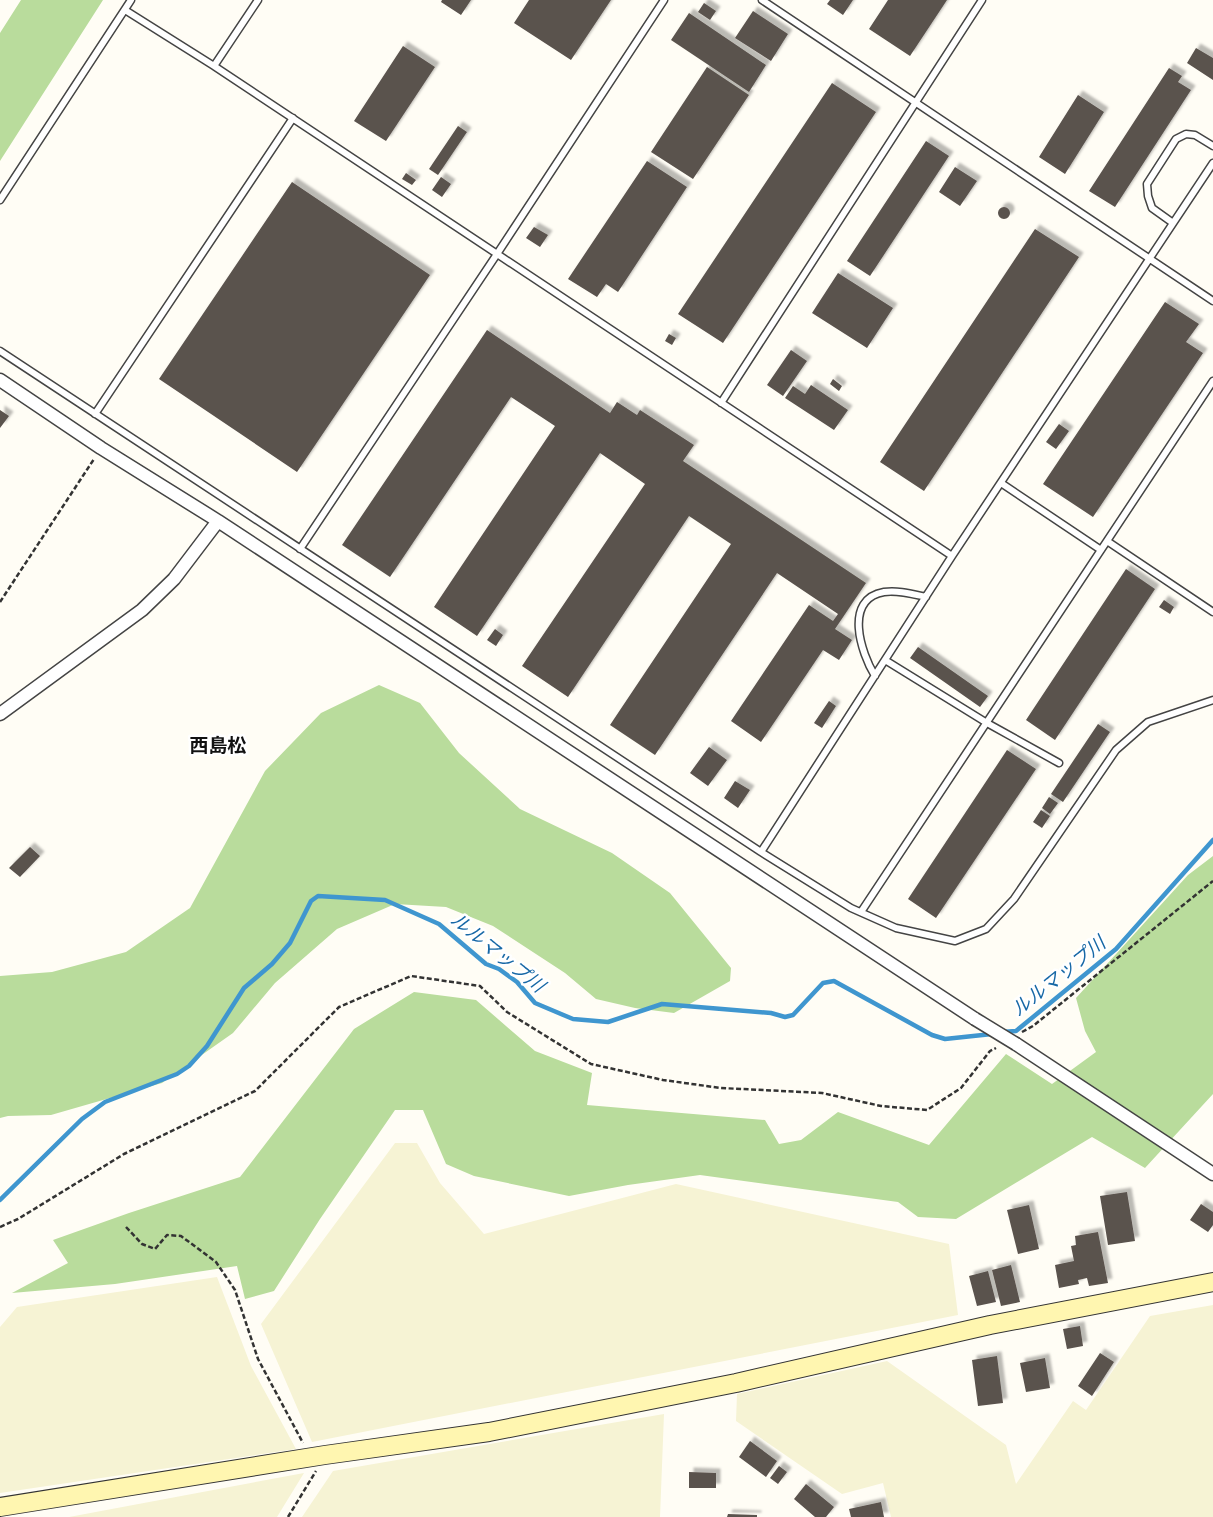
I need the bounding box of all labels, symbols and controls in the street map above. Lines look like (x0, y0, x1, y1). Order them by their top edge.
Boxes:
district label: 西島松 (189, 734, 247, 757)
water label: ルルマップ川 (446, 908, 551, 998)
water label: ルルマップ川 (1007, 930, 1111, 1021)

